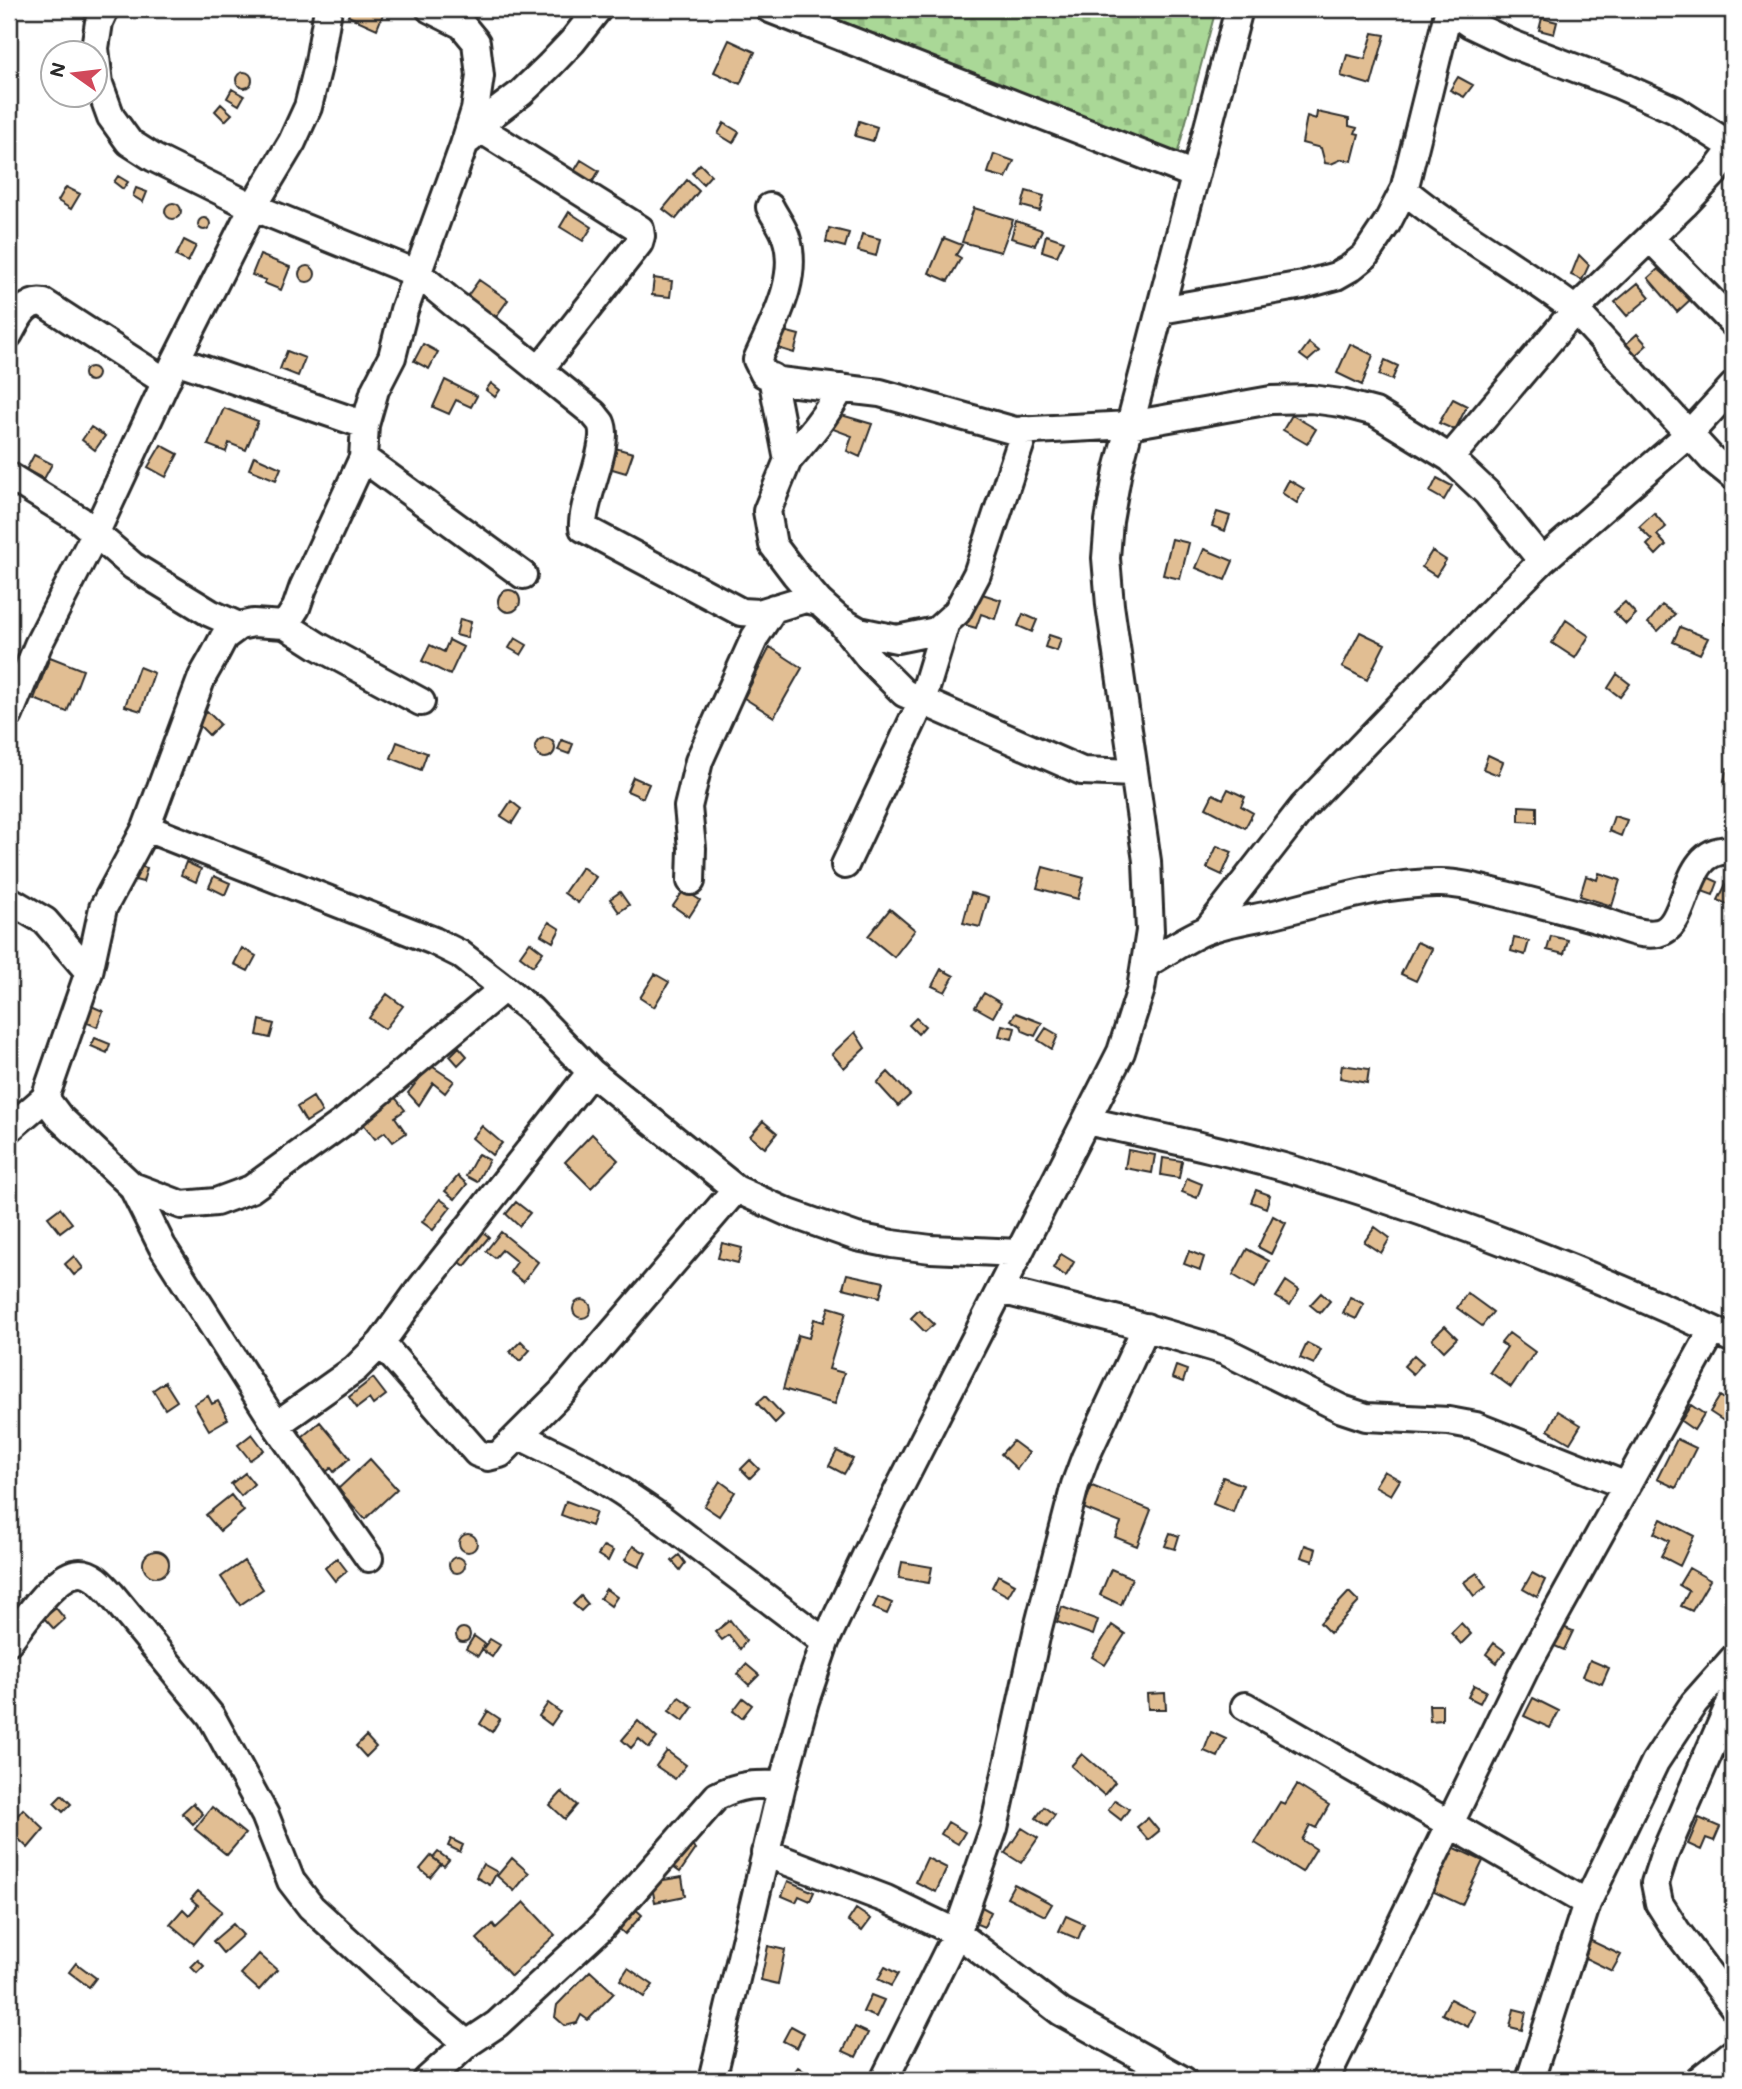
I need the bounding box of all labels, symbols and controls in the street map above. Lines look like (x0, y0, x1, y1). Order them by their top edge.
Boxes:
north arrow (38, 38, 108, 108)
text: N (43, 60, 71, 80)

